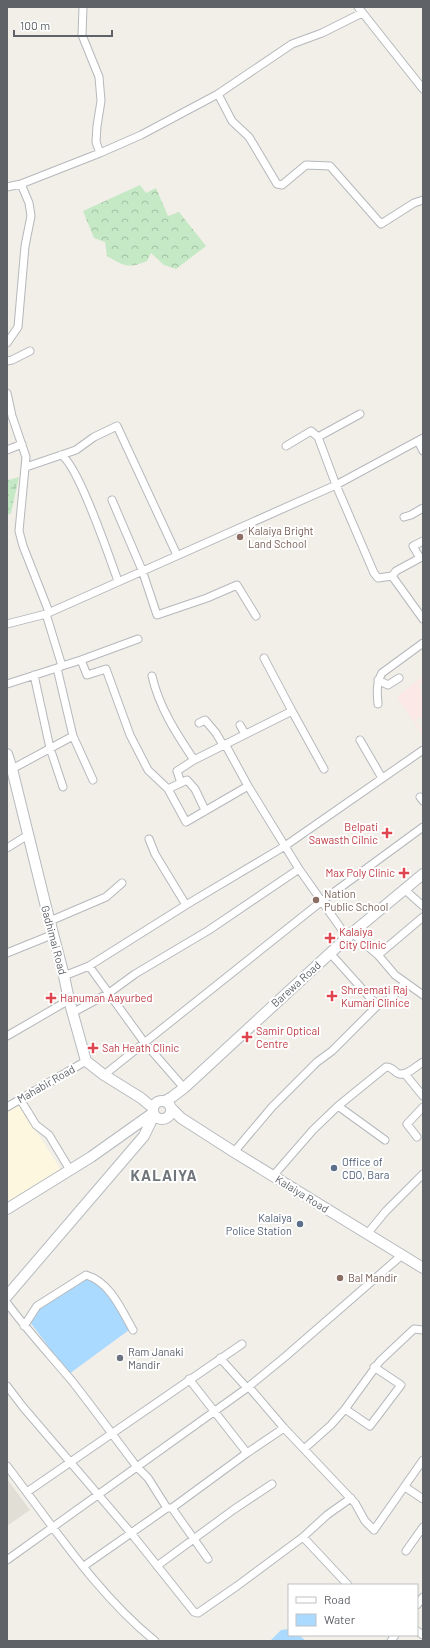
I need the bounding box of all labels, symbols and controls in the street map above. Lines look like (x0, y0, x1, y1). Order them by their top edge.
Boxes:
scale bar (14, 12, 112, 38)
text: 100 m (20, 18, 50, 32)
place label: Kalaiya Bright Land School (248, 524, 314, 550)
marker: Kalaiya Bright Land School (235, 532, 245, 542)
place label: Belpati Sawasth Cilnic (309, 820, 378, 846)
marker: Belpati Sawasth Cilnic (381, 827, 393, 839)
place label: Max Poly Clinic (325, 866, 395, 879)
marker: Max Poly Clinic (398, 867, 410, 879)
place label: Nation Public School (324, 887, 388, 913)
marker: Nation Public School (311, 895, 321, 905)
street label: Gadhimai Road (39, 904, 70, 976)
place label: Kalaiya City Clinic (339, 925, 387, 951)
marker: Kalaiya City Clinic (324, 932, 336, 944)
street label: Barewa Road (268, 958, 323, 1009)
place label: Shreemati Raj Kumari Clinice (341, 983, 410, 1009)
marker: Shreemati Raj Kumari Clinice (326, 990, 338, 1002)
place label: Hanuman Aayurbed (60, 991, 153, 1004)
marker: Hanuman Aayurbed (45, 992, 57, 1004)
place label: Samir Optical Centre (256, 1024, 320, 1050)
marker: Samir Optical Centre (241, 1031, 253, 1043)
place label: Sah Heath Clinic (102, 1041, 180, 1054)
marker: Sah Heath Clinic (87, 1042, 99, 1054)
street label: Mahabir Road (15, 1062, 77, 1105)
place label: Office of CDO, Bara (342, 1155, 389, 1181)
marker: Office of CDO, Bara (329, 1163, 339, 1173)
district label: KALAIYA (131, 1166, 197, 1184)
street label: Kalaiya Road (273, 1172, 331, 1215)
place label: Kalaiya Police Station (226, 1211, 292, 1237)
marker: Kalaiya Police Station (295, 1219, 305, 1229)
place label: Bal Mandir (348, 1271, 397, 1284)
marker: Bal Mandir (335, 1273, 345, 1283)
place label: Ram Janaki Mandir (128, 1345, 184, 1371)
marker: Ram Janaki Mandir (115, 1353, 125, 1363)
legend (288, 1584, 418, 1636)
text: Road (324, 1592, 351, 1606)
text: Water (324, 1612, 356, 1626)

